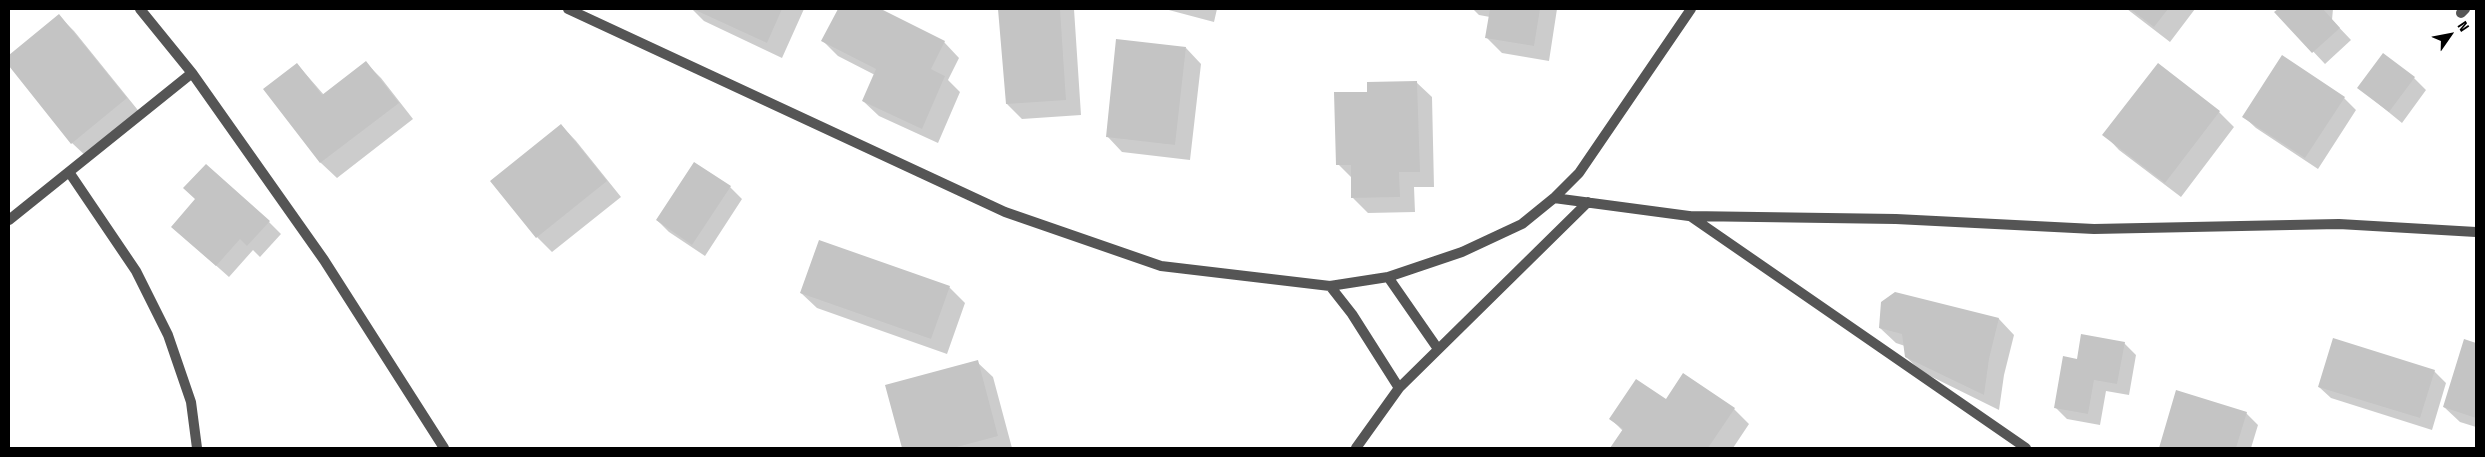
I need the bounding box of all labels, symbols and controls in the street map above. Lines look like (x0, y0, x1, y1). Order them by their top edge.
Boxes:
north arrow (2425, 10, 2475, 60)
text: N (2454, 18, 2472, 35)

